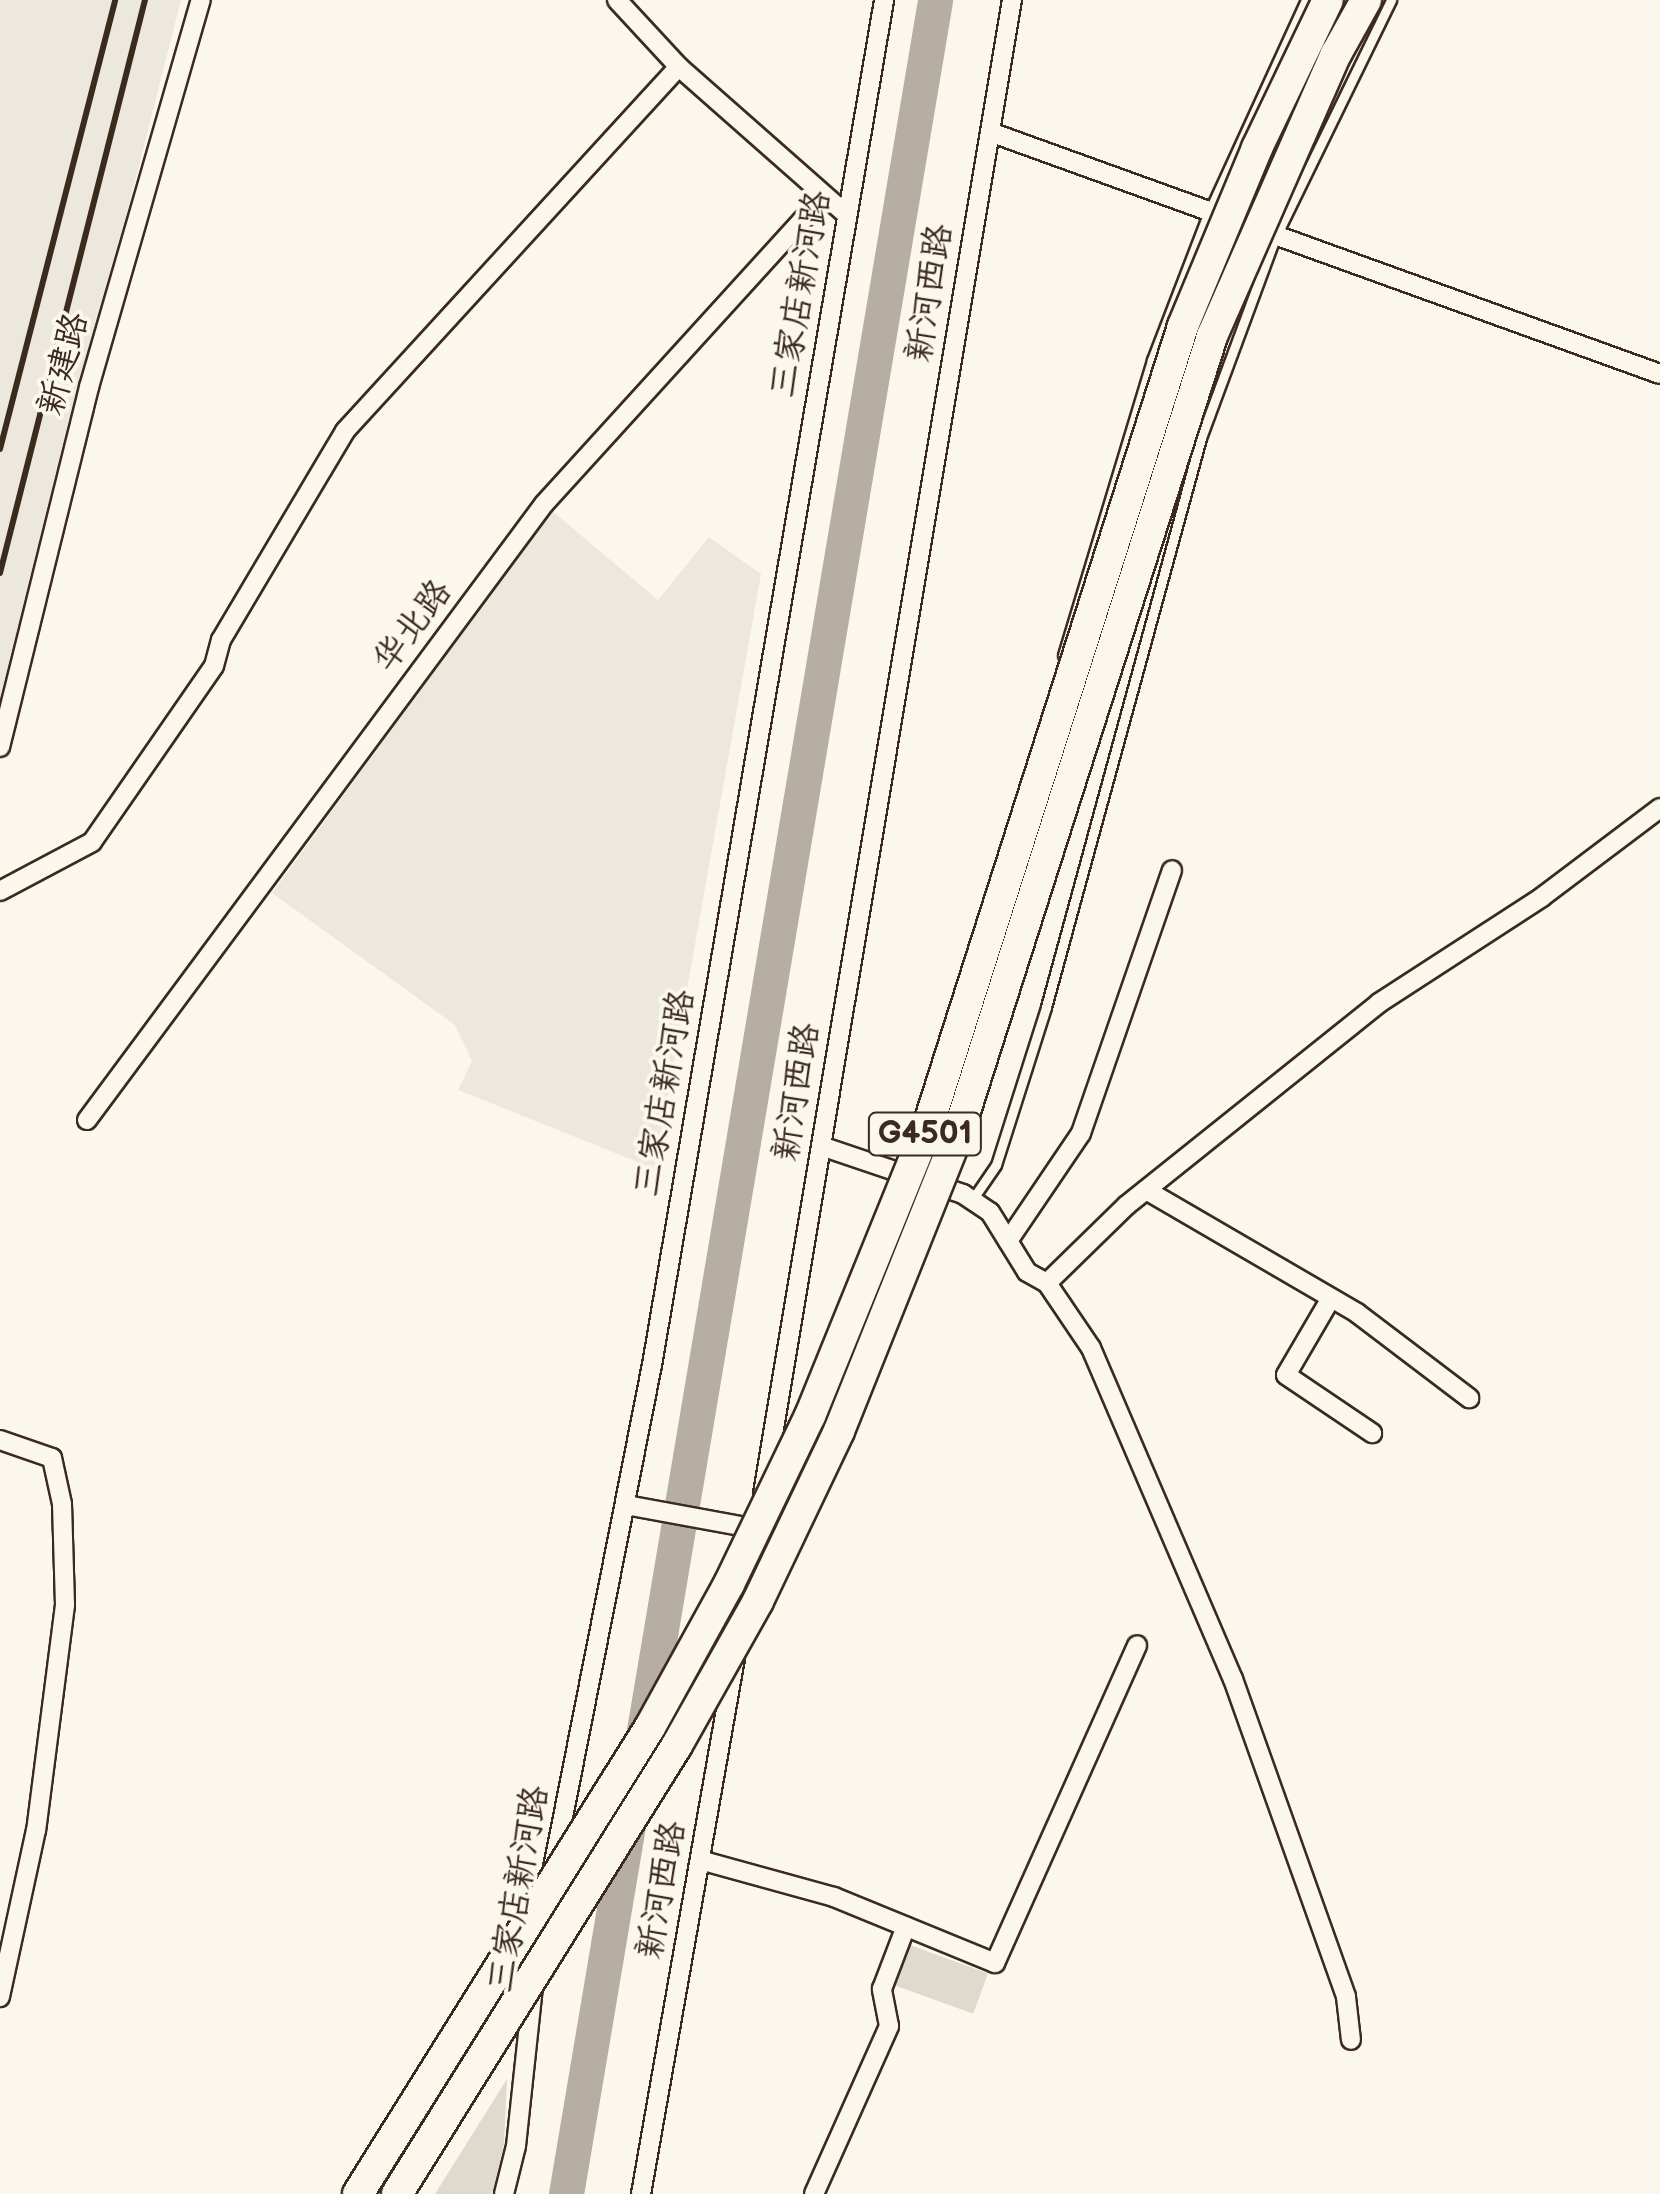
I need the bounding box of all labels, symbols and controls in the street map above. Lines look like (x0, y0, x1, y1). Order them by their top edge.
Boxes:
street label: 三家店新河路 (762, 187, 840, 401)
street label: 新河西路 (898, 221, 962, 365)
street label: 新建路 (30, 308, 98, 420)
street label: 华北路 (365, 571, 461, 681)
street label: 三家店新河路 (626, 986, 704, 1200)
street label: 新河西路 (765, 1020, 829, 1164)
road number: G4501 (868, 1107, 982, 1161)
street label: 三家店新河路 (480, 1782, 558, 1996)
street label: 新河西路 (629, 1817, 695, 1963)

